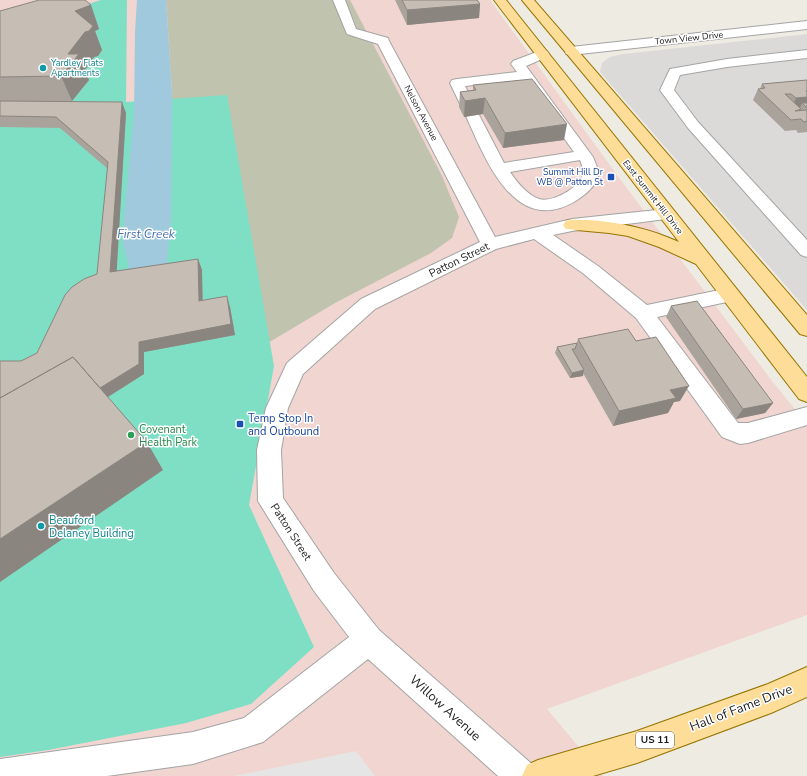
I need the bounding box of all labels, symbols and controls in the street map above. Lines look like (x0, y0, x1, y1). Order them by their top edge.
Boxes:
street label: Town View Drive (654, 28, 724, 48)
place label: Yardley Flats Apartments (50, 57, 103, 79)
marker: Yardley Flats Apartments (38, 63, 48, 73)
street label: Nelson Avenue (401, 83, 441, 143)
street label: East Summit Hill Drive (620, 157, 686, 237)
place label: Summit Hill Dr WB @ Patton St (536, 166, 604, 188)
marker: Summit Hill Dr WB @ Patton St (606, 172, 616, 182)
water label: First Creek (117, 226, 176, 242)
street label: Patton Street (426, 239, 492, 281)
place label: Temp Stop In and Outbound (248, 411, 319, 439)
marker: Temp Stop In and Outbound (235, 419, 245, 429)
place label: Covenant Health Park (139, 422, 198, 450)
marker: Covenant Health Park (126, 430, 136, 440)
street label: Patton Street (267, 501, 315, 564)
place label: Beauford Delaney Building (49, 513, 134, 541)
marker: Beauford Delaney Building (36, 521, 46, 531)
street label: Willow Avenue (405, 671, 485, 745)
street label: Hall of Fame Drive (687, 680, 795, 736)
road number: US 11 (636, 732, 674, 748)

